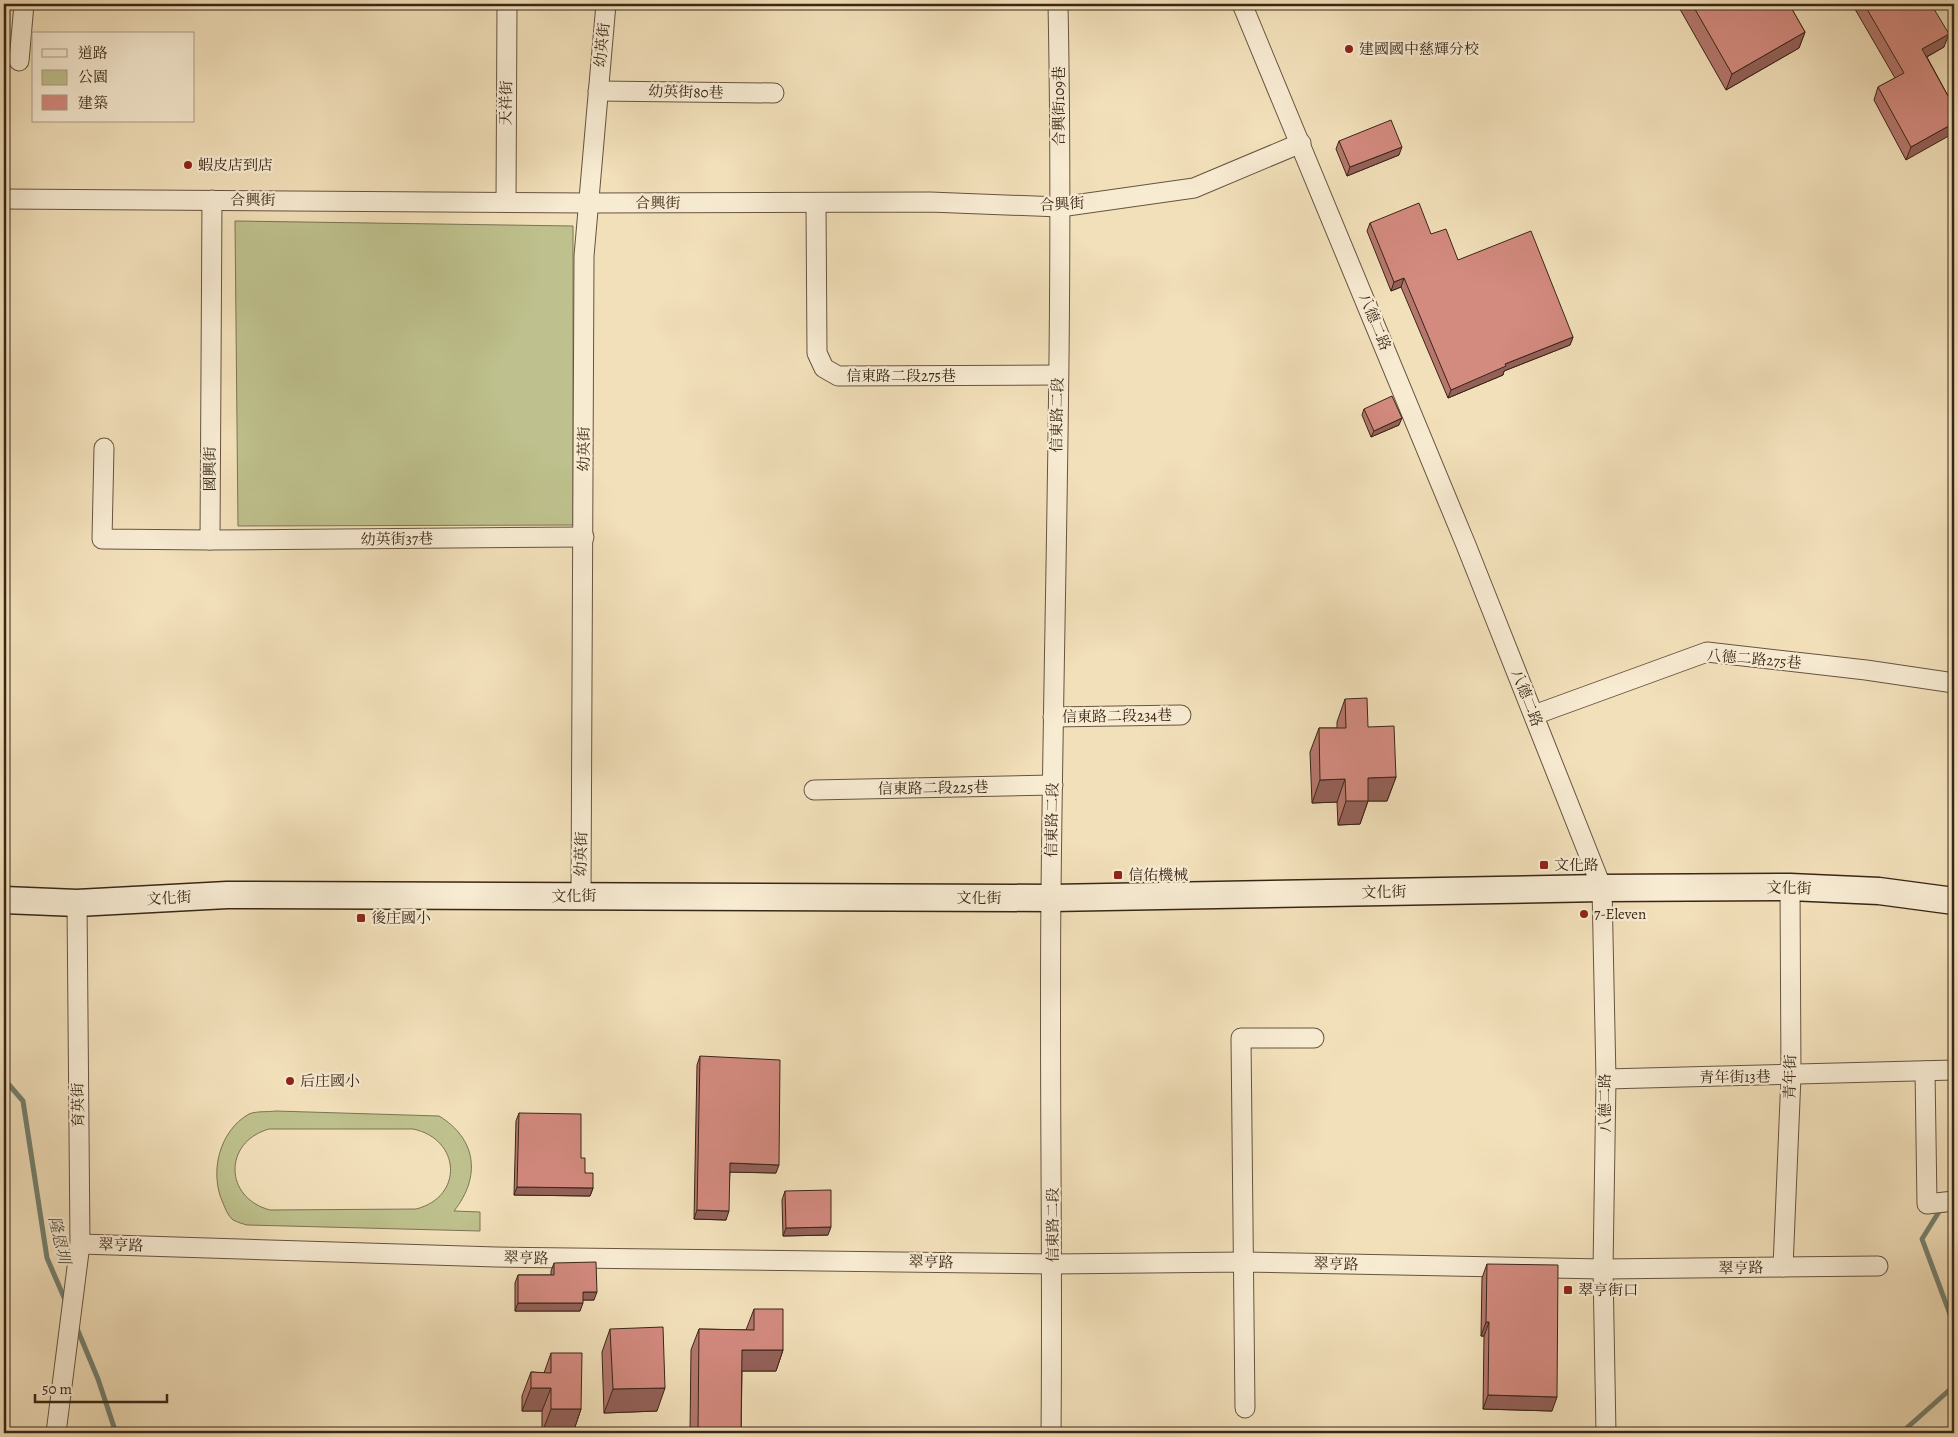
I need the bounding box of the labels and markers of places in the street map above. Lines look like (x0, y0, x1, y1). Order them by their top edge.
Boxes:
place label: 建國國中慈輝分校 (1359, 39, 1479, 59)
marker: 建國國中慈輝分校 (1343, 43, 1355, 55)
place label: 蝦皮店到店 (198, 155, 273, 175)
marker: 蝦皮店到店 (182, 159, 194, 171)
place label: 文化路 (1554, 855, 1599, 875)
marker: 文化路 (1538, 859, 1550, 871)
place label: 信佑機械 (1128, 865, 1188, 885)
marker: 信佑機械 (1112, 869, 1124, 881)
place label: 7-Eleven (1594, 904, 1646, 924)
place label: 後庄國小 (371, 908, 431, 928)
marker: 7-Eleven (1578, 908, 1590, 920)
marker: 後庄國小 (355, 912, 367, 924)
place label: 后庄國小 (300, 1071, 360, 1091)
marker: 后庄國小 (284, 1075, 296, 1087)
place label: 翠亨街口 (1578, 1280, 1638, 1300)
marker: 翠亨街口 (1562, 1284, 1574, 1296)

